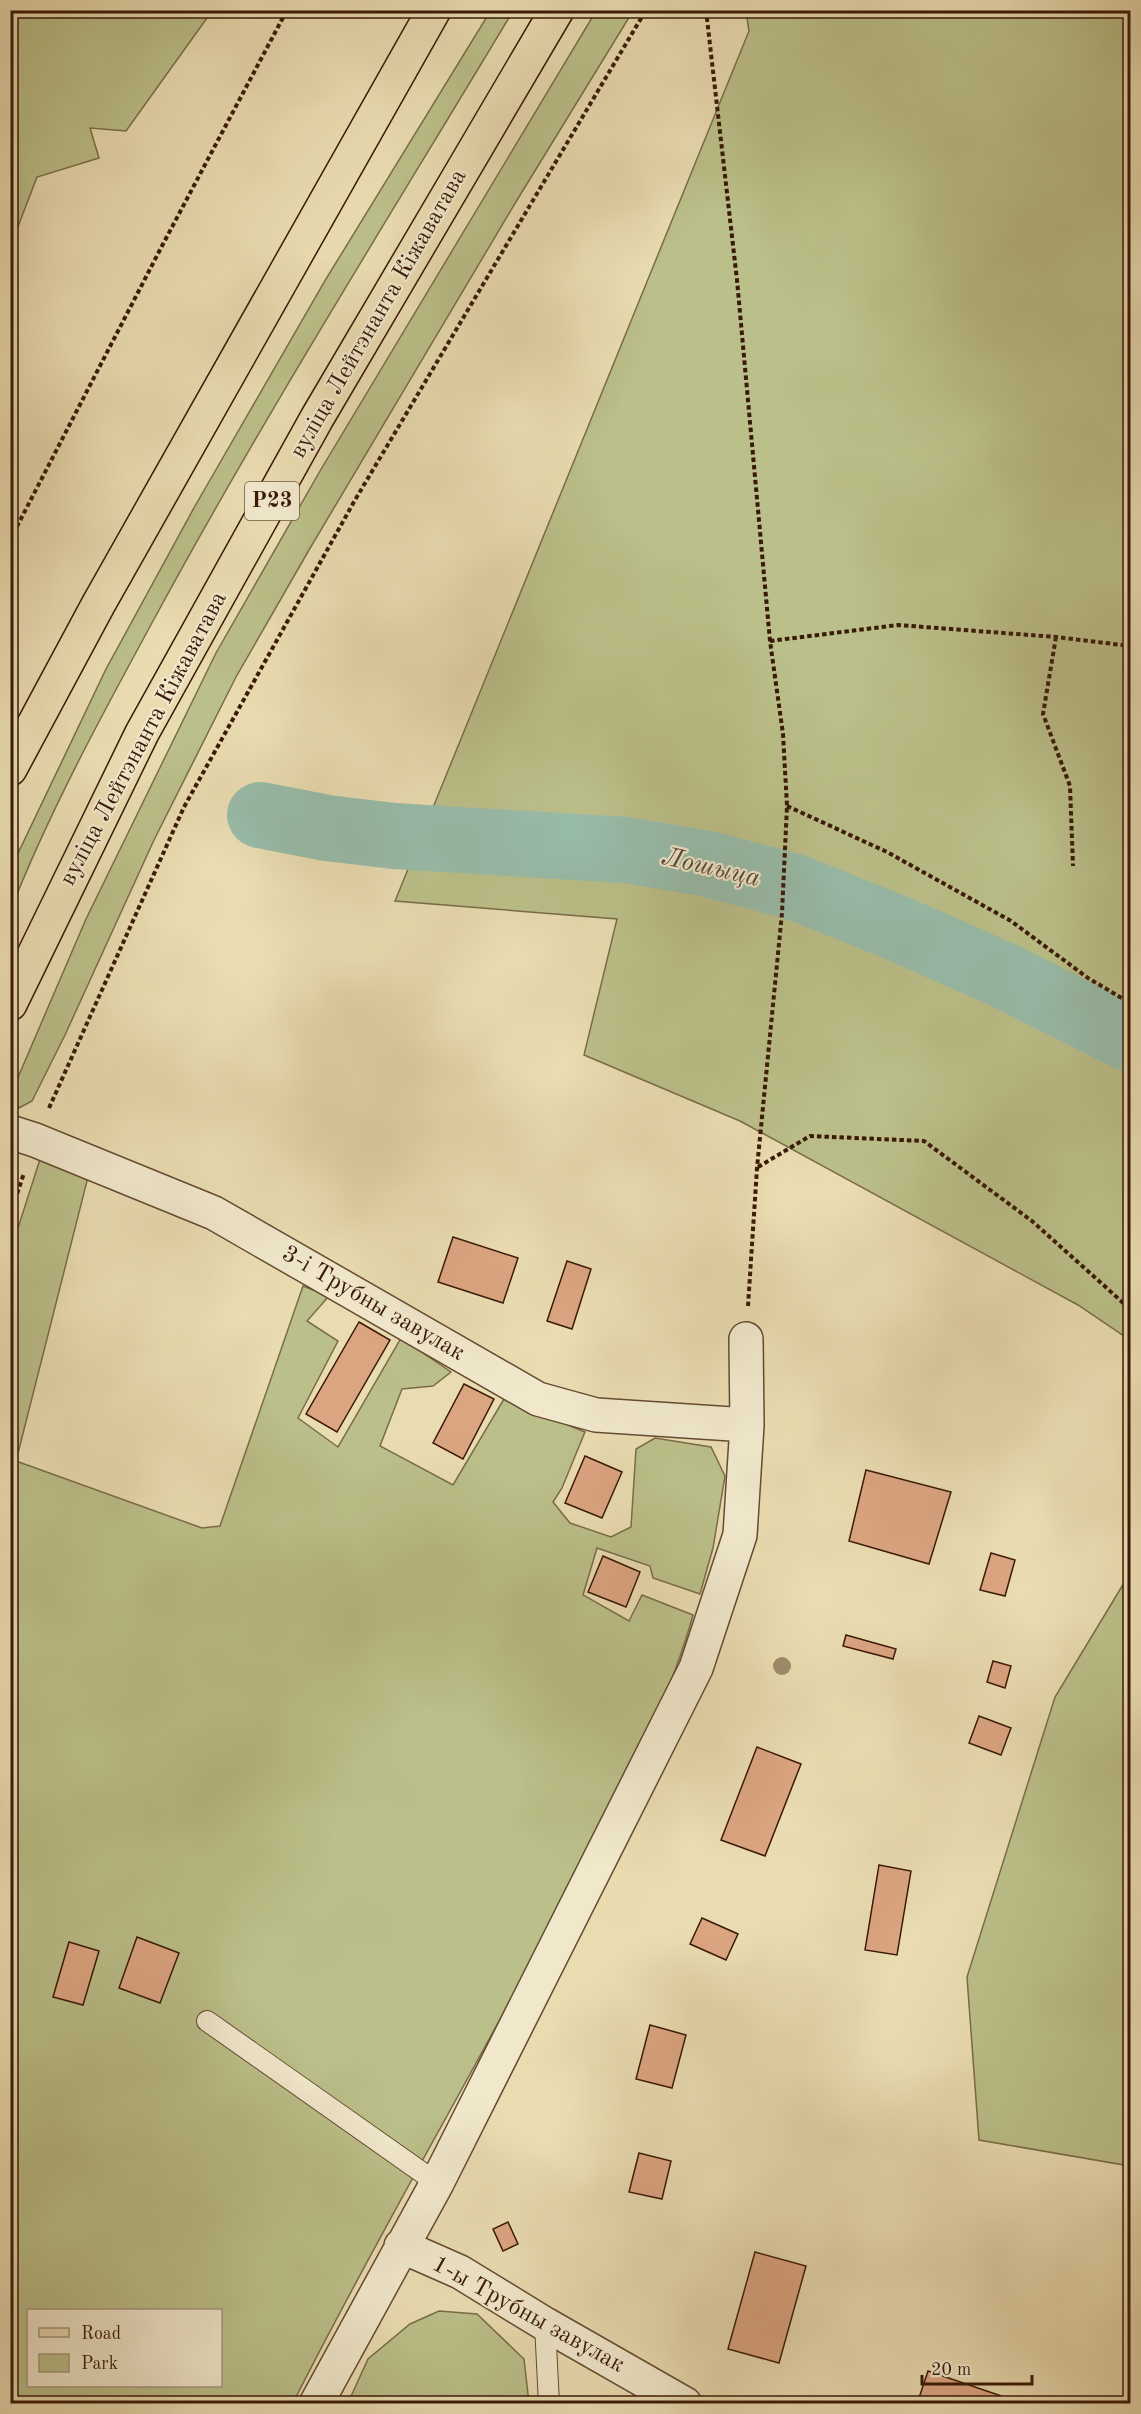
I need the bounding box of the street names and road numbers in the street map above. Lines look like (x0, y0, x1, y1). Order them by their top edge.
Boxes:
street label: вуліца Лейтэнанта Кіжаватава (286, 165, 472, 462)
road number: Р23 (245, 482, 299, 520)
street label: вуліца Лейтэнанта Кіжаватава (56, 588, 232, 890)
street label: 3-і Трубны завулак (278, 1242, 468, 1366)
street label: 1-ы Трубны завулак (428, 2252, 628, 2378)

